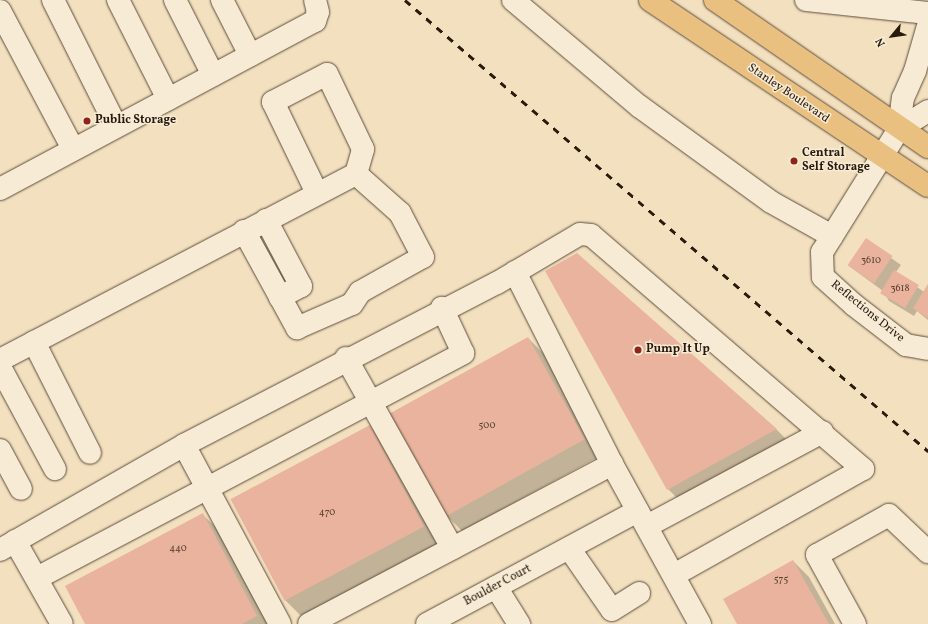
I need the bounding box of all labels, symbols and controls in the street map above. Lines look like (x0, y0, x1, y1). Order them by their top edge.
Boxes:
north arrow (872, 16, 912, 56)
text: N (873, 35, 890, 49)
street label: Stanley Boulevard (744, 61, 832, 127)
place label: Public Storage (95, 114, 176, 128)
marker: Public Storage (82, 116, 92, 126)
place label: Central Self Storage (802, 147, 869, 175)
marker: Central Self Storage (789, 156, 799, 166)
house number: 3610 (861, 255, 881, 267)
street label: Reflections Drive (827, 278, 907, 346)
house number: 3618 (890, 283, 910, 295)
place label: Pump It Up (646, 343, 710, 357)
marker: Pump It Up (633, 345, 643, 355)
house number: 500 (479, 420, 495, 432)
house number: 470 (319, 507, 335, 519)
house number: 440 (169, 543, 187, 555)
street label: Boulder Court (462, 562, 534, 610)
house number: 575 (774, 574, 788, 586)

